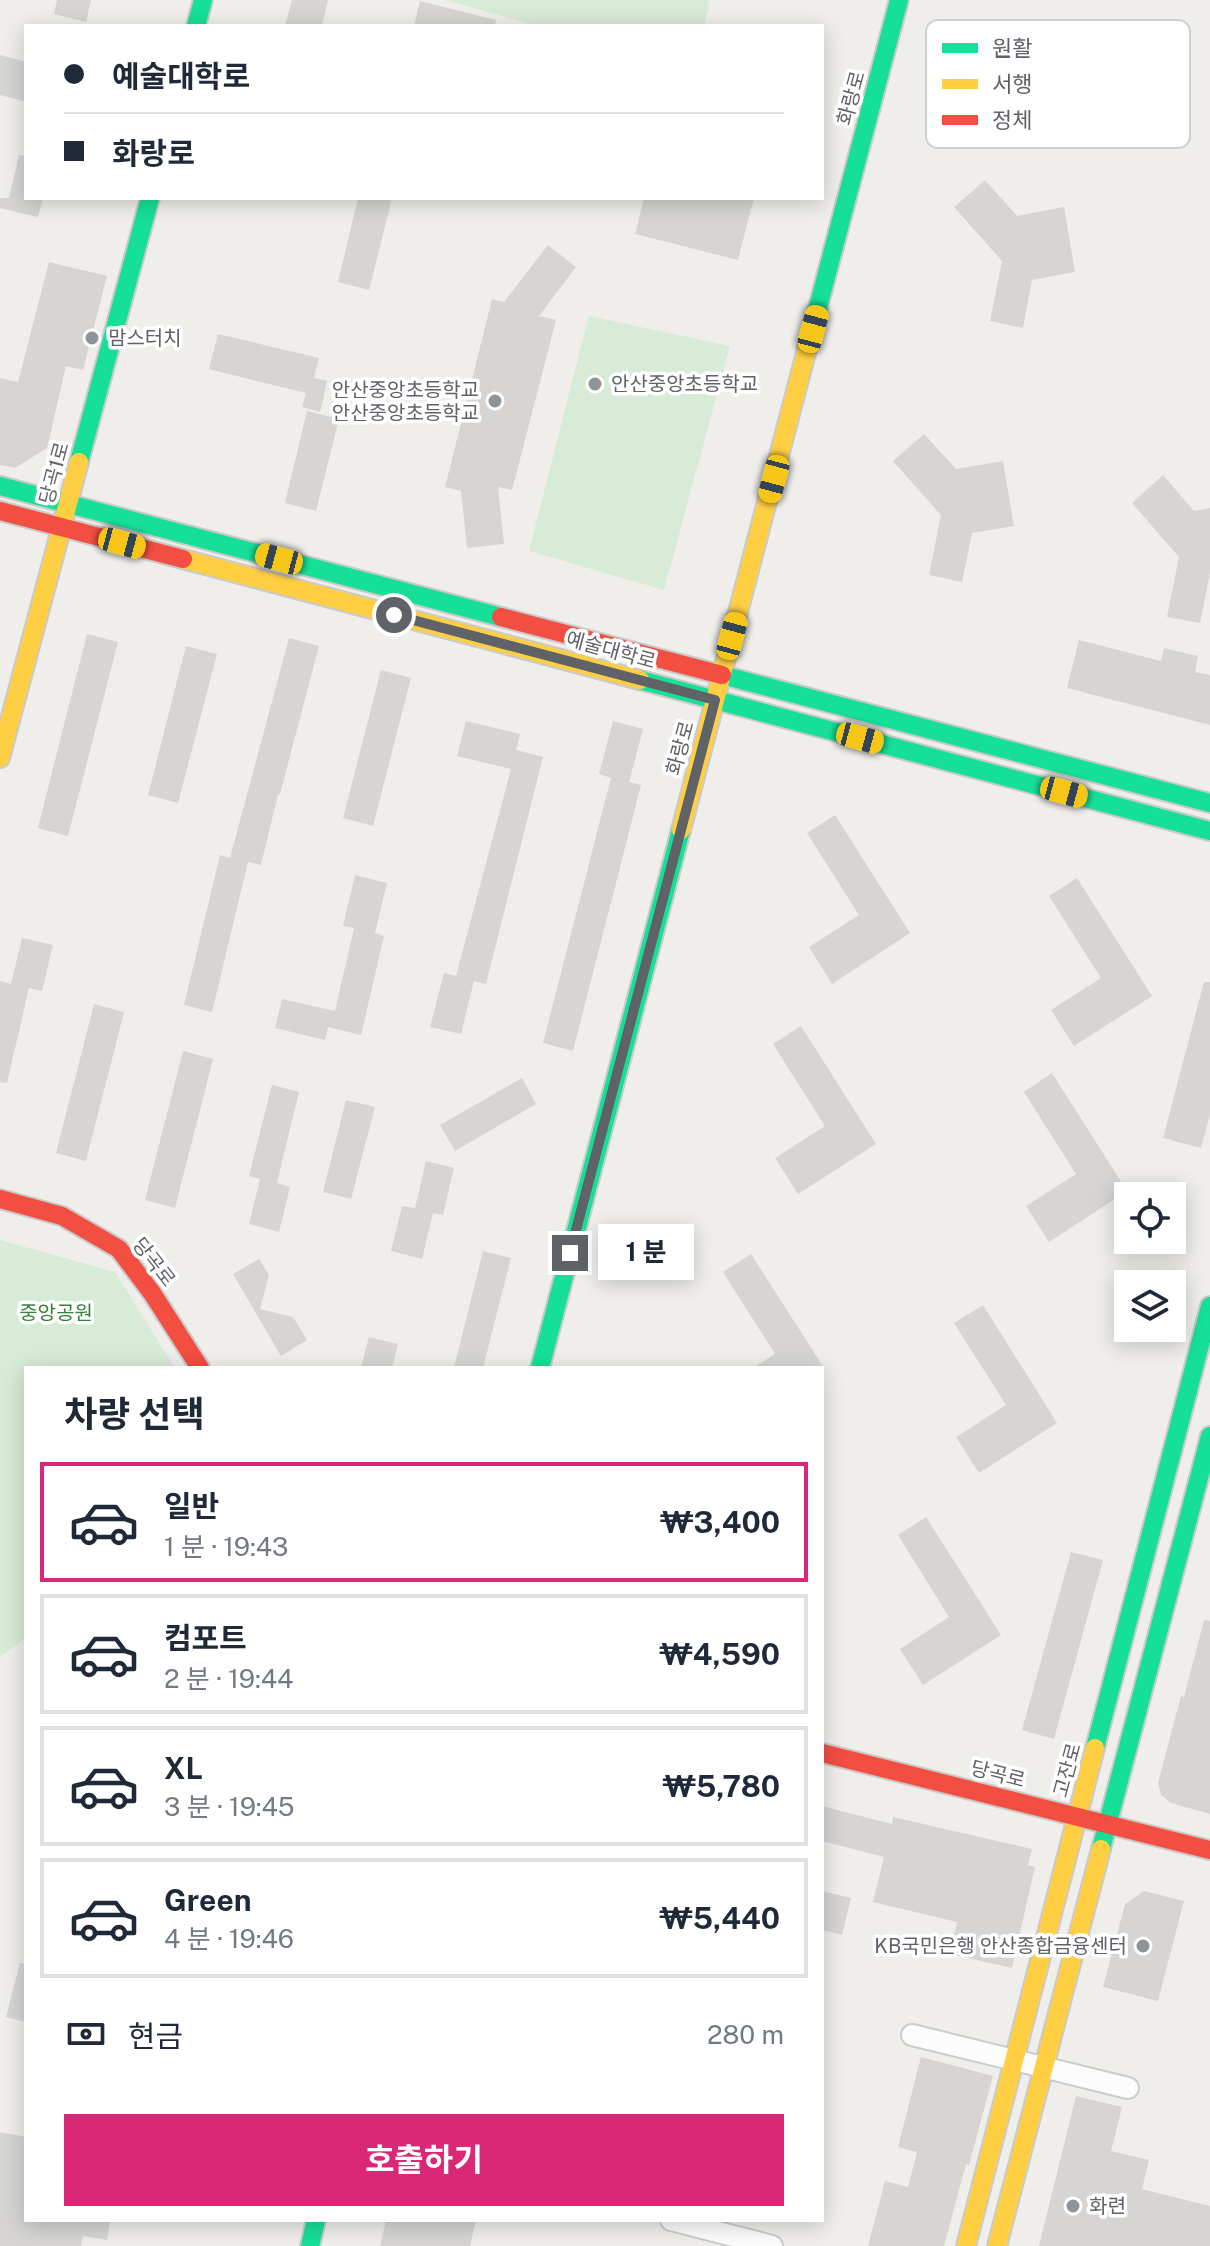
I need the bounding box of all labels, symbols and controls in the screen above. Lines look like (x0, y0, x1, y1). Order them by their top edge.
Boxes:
legend (926, 20, 1190, 148)
text: 원활 (992, 35, 1032, 61)
text: 예술대학로 (112, 58, 250, 94)
street label: 화랑로 (832, 68, 870, 128)
text: 서행 (992, 71, 1032, 97)
text: 정체 (992, 107, 1032, 133)
text: 화랑로 (112, 135, 195, 171)
car (795, 303, 831, 355)
place label: 맘스터치 (108, 326, 182, 350)
marker: 맘스터치 (83, 329, 101, 347)
place label: 안산중앙초등학교 (611, 372, 758, 396)
marker: 안산중앙초등학교 (586, 375, 604, 393)
place label: 안산중앙초등학교 안산중앙초등학교 (332, 378, 479, 425)
marker: 안산중앙초등학교 안산중앙초등학교 (486, 392, 504, 410)
street label: 당곡1로 (34, 439, 74, 507)
car (756, 453, 792, 505)
car (96, 525, 148, 561)
car (253, 541, 305, 577)
route start (376, 597, 412, 633)
car (714, 610, 750, 662)
street label: 예술대학로 (563, 627, 659, 673)
street label: 화랑로 (661, 718, 699, 778)
car (834, 720, 886, 756)
car (1038, 774, 1090, 810)
map controls (1114, 1182, 1186, 1342)
button: locate (1114, 1182, 1186, 1254)
callout: 1 분 (598, 1225, 694, 1281)
street label: 당곡로 (128, 1233, 180, 1291)
route end (552, 1235, 588, 1271)
text: 1 분 (626, 1236, 666, 1267)
button: layers (1114, 1270, 1186, 1342)
park label: 중앙공원 (19, 1301, 93, 1325)
text: 차량 선택 (64, 1393, 205, 1435)
icon: car (68, 1486, 140, 1558)
text: 일반 (164, 1488, 219, 1524)
text: ₩3,400 (660, 1504, 780, 1540)
text: 1 분 · 19:43 (164, 1531, 289, 1562)
icon: car (68, 1618, 140, 1690)
text: 컴포트 (164, 1620, 247, 1656)
text: ₩4,590 (659, 1636, 780, 1672)
text: 2 분 · 19:44 (164, 1663, 293, 1694)
street label: 고잔로 (1048, 1740, 1086, 1800)
icon: car (68, 1750, 140, 1822)
text: XL (164, 1750, 203, 1786)
street label: 당곡로 (968, 1756, 1028, 1792)
text: ₩5,780 (662, 1768, 780, 1804)
text: 3 분 · 19:45 (164, 1791, 294, 1822)
icon: car (68, 1882, 140, 1954)
text: Green (164, 1882, 251, 1918)
text: ₩5,440 (659, 1900, 780, 1936)
text: 4 분 · 19:46 (164, 1923, 294, 1954)
place label: KB국민은행 안산종합금융센터 (874, 1934, 1127, 1958)
marker: KB국민은행 안산종합금융센터 (1134, 1937, 1152, 1955)
icon: cash (64, 2012, 108, 2056)
text: 현금 (128, 2018, 183, 2054)
text: 280 m (707, 2019, 784, 2050)
button: 호출하기 (64, 2114, 784, 2206)
place label: 화련 (1089, 2194, 1126, 2218)
marker: 화련 (1064, 2197, 1082, 2215)

